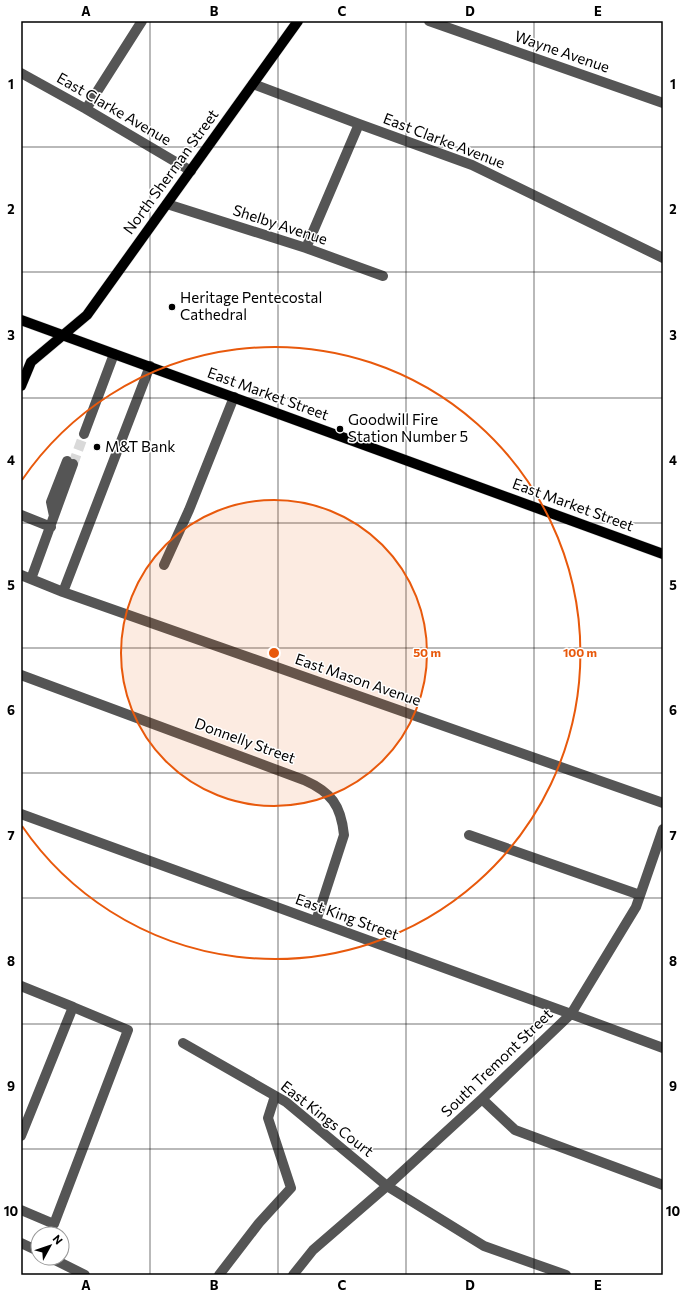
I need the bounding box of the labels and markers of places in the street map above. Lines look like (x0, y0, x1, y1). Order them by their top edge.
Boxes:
place label: Heritage Pentecostal Cathedral (180, 288, 322, 323)
marker: Heritage Pentecostal Cathedral (167, 302, 177, 312)
place label: Goodwill Fire Station Number 5 (348, 410, 468, 445)
marker: Goodwill Fire Station Number 5 (335, 424, 345, 434)
place label: M&T Bank (105, 437, 175, 455)
marker: M&T Bank (92, 442, 102, 452)
centre of rings (267, 646, 281, 660)

